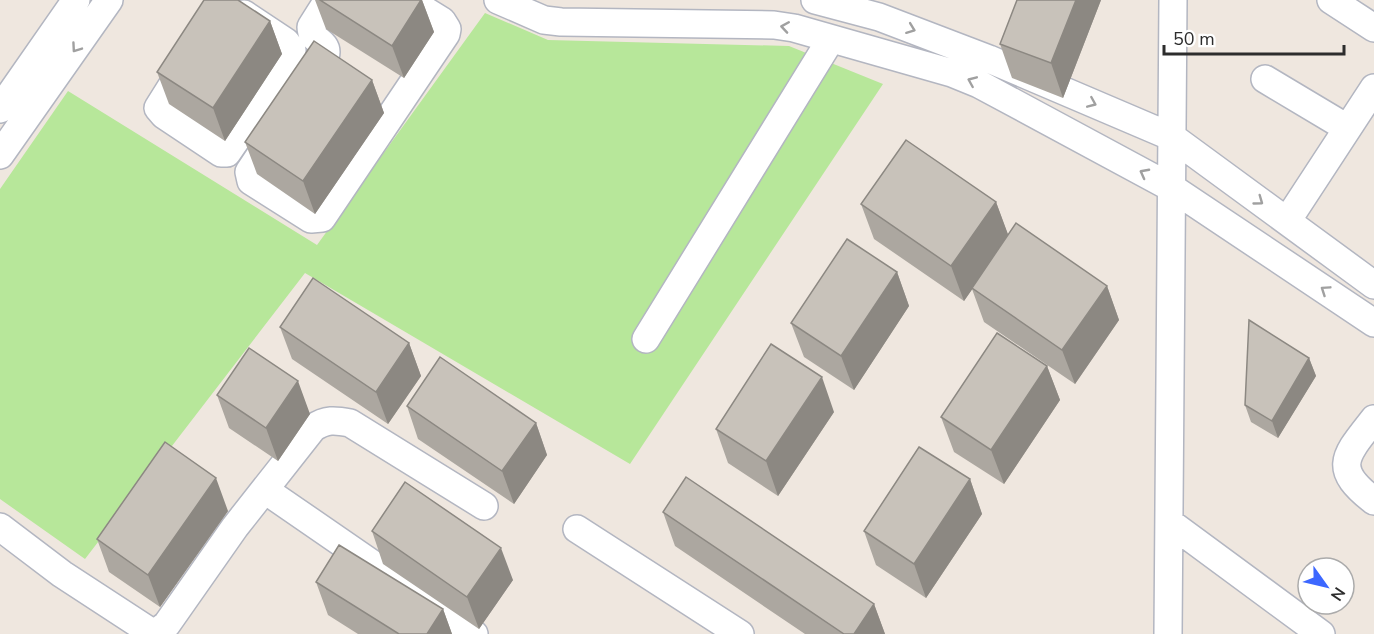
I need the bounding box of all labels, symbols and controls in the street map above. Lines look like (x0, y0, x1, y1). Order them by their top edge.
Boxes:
scale bar (1164, 18, 1344, 56)
one-way arrow (780, 21, 790, 34)
one-way arrow (905, 22, 916, 34)
text: 50 m (1173, 27, 1215, 51)
one-way arrow (72, 41, 83, 52)
one-way arrow (967, 76, 978, 88)
one-way arrow (1085, 96, 1096, 108)
one-way arrow (1140, 169, 1150, 180)
one-way arrow (1252, 194, 1263, 205)
one-way arrow (1321, 286, 1332, 297)
north arrow (1296, 556, 1356, 616)
text: N (1325, 583, 1350, 605)

